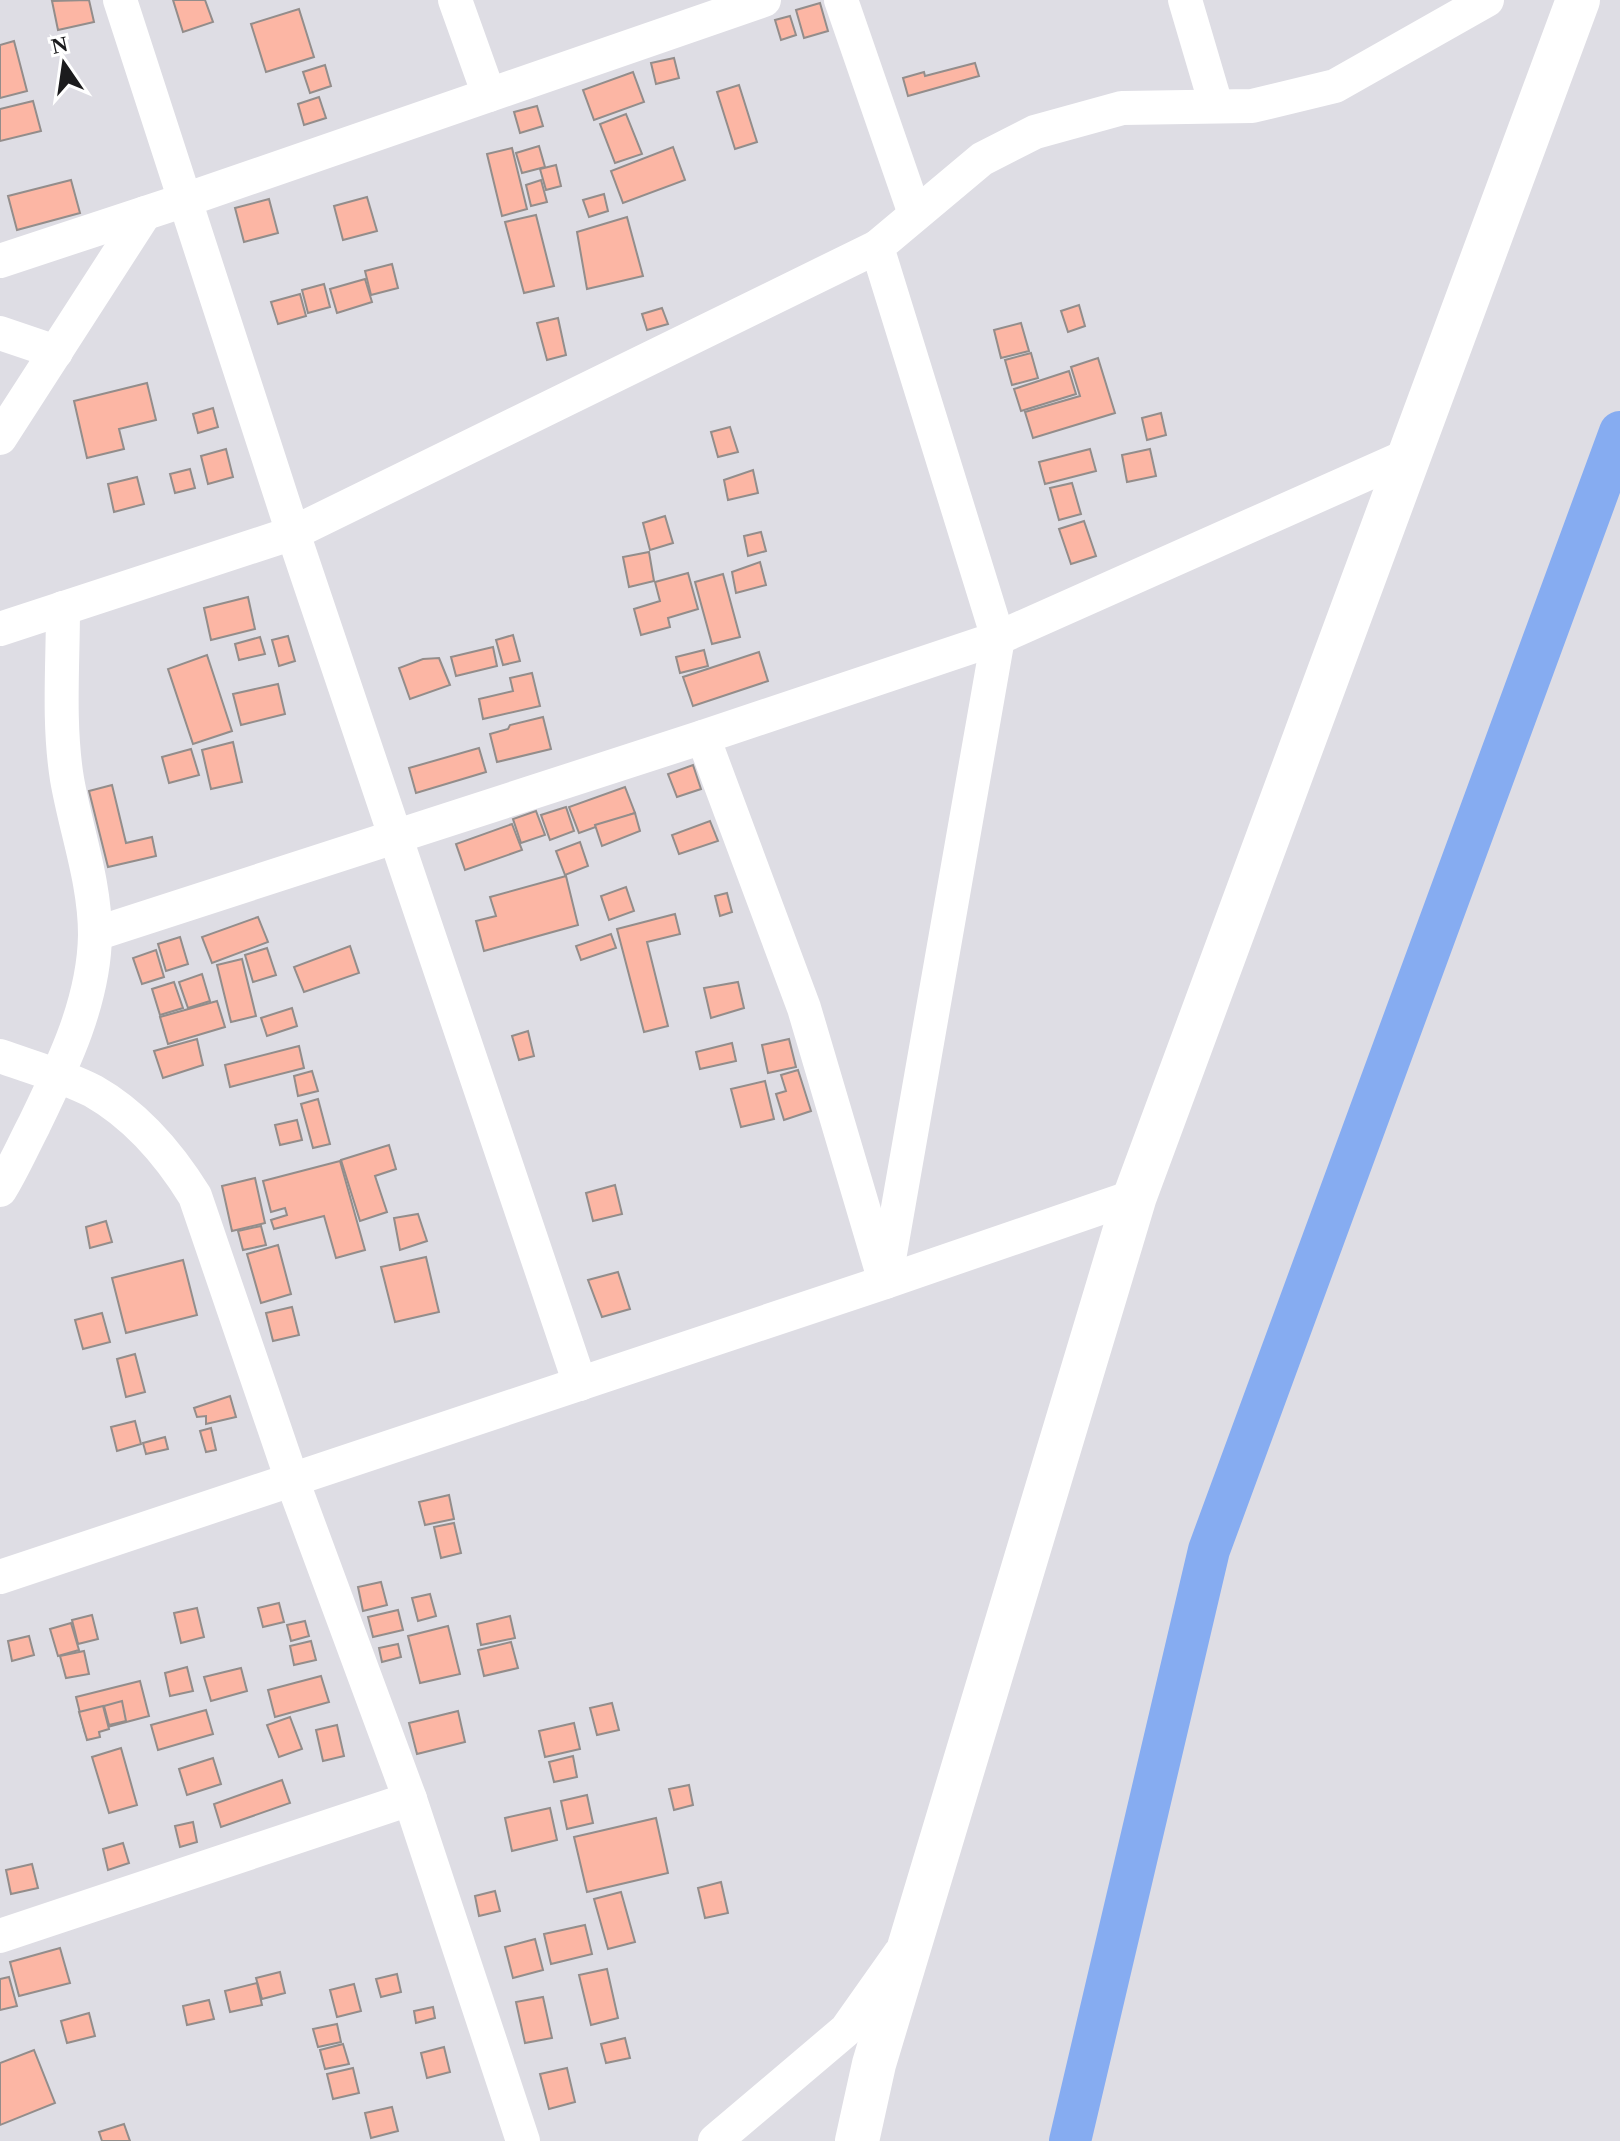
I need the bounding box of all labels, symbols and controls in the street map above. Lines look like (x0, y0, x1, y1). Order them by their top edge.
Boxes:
north arrow (24, 24, 104, 104)
text: N (49, 31, 70, 59)

